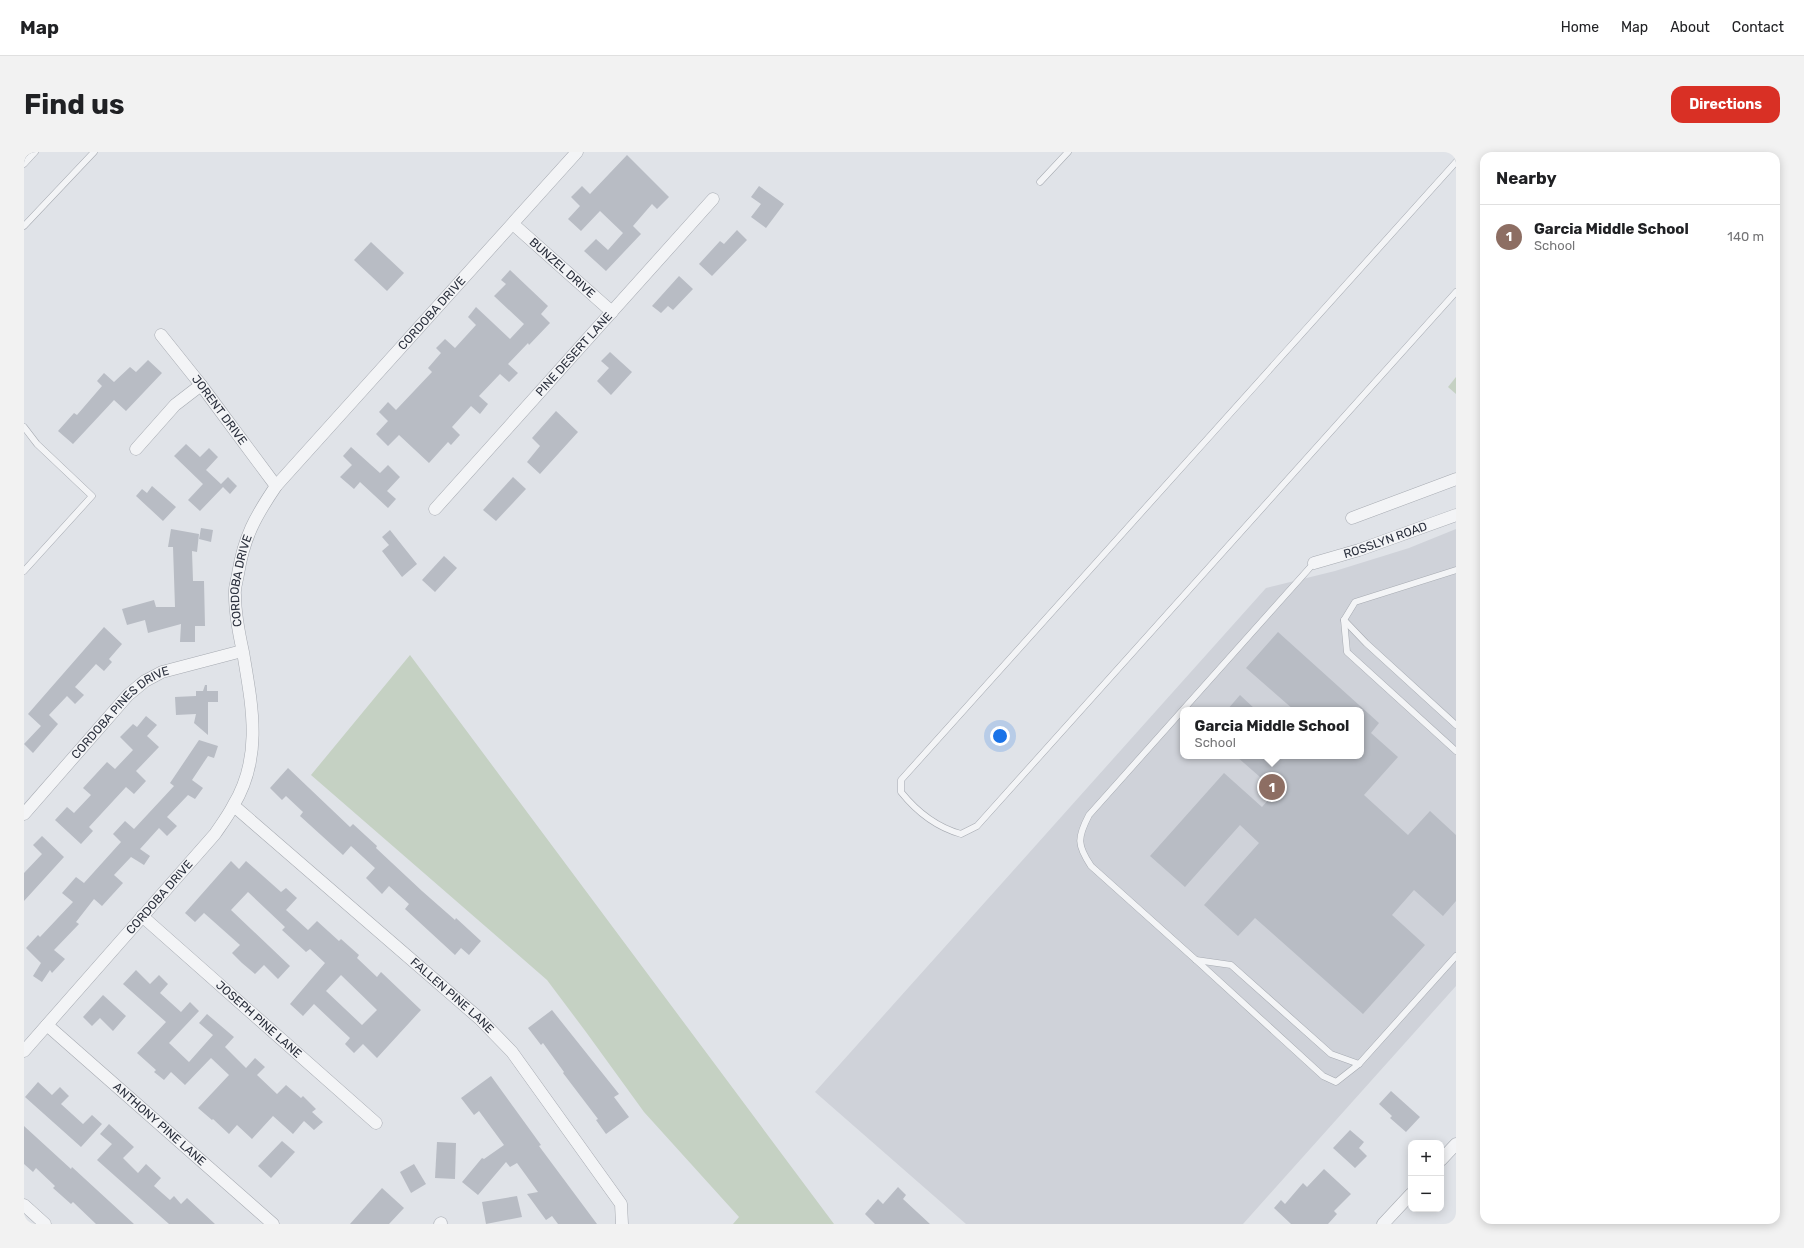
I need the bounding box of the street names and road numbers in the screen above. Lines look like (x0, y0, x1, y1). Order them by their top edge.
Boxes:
street label: BUNZEL DRIVE (527, 235, 598, 301)
street label: CORDOBA DRIVE (395, 274, 468, 353)
street label: PINE DESERT LANE (533, 309, 615, 399)
street label: JORENT DRIVE (189, 372, 250, 448)
street label: ROSSLYN ROAD (1342, 519, 1429, 561)
street label: CORDOBA DRIVE (228, 533, 255, 628)
street label: CORDOBA PINES DRIVE (69, 663, 171, 762)
street label: CORDOBA DRIVE (123, 857, 196, 937)
street label: FALLEN PINE LANE (408, 955, 497, 1036)
street label: JOSEPH PINE LANE (213, 978, 305, 1061)
street label: ANTHONY PINE LANE (110, 1080, 209, 1169)

